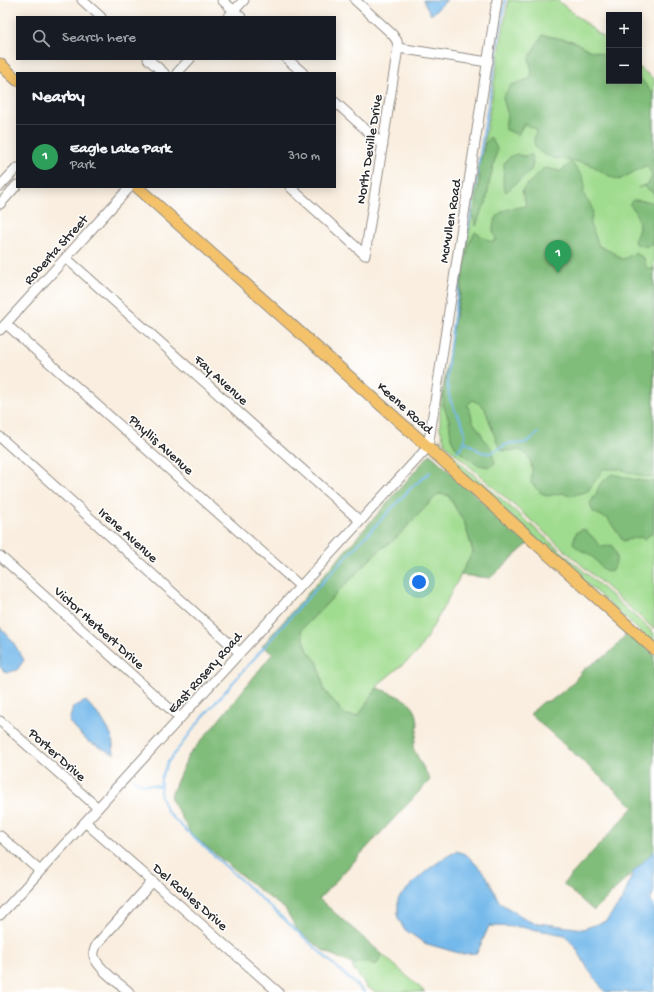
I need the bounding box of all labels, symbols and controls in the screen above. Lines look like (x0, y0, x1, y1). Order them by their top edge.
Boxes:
map controls (606, 12, 642, 84)
button: + (606, 12, 642, 48)
search box (16, 16, 336, 60)
icon: search (30, 27, 52, 49)
text: Search here (62, 29, 136, 47)
button: − (606, 48, 642, 84)
text: Nearby (32, 88, 85, 108)
street label: North Deville Drive (353, 93, 388, 205)
text: Eagle Lake Park (70, 140, 171, 158)
text: 1 (42, 149, 48, 164)
text: 310 m (288, 149, 320, 164)
text: Park (70, 158, 95, 173)
street label: McMullen Road (436, 176, 467, 265)
street label: Roberta Street (21, 211, 94, 289)
pin: 1 (545, 240, 571, 273)
street label: Fay Avenue (189, 351, 252, 410)
street label: Keene Road (373, 379, 437, 440)
street label: Phyllis Avenue (123, 411, 197, 480)
street label: Irene Avenue (94, 505, 161, 568)
your location (409, 572, 429, 592)
street label: Victor Herbert Drive (49, 583, 148, 675)
street label: East Rosery Road (165, 628, 248, 718)
street label: Porter Drive (23, 725, 89, 787)
street label: Del Robles Drive (148, 860, 231, 936)

